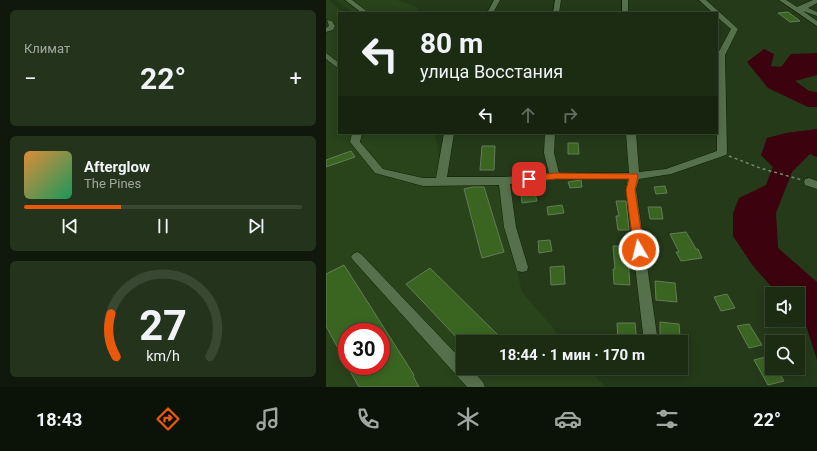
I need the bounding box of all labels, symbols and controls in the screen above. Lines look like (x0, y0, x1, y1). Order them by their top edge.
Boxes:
text: 80 m (420, 27, 483, 60)
icon: left (354, 28, 406, 80)
text: Климат (24, 41, 70, 56)
text: 22° (140, 61, 186, 96)
text: улица Восстания (420, 61, 563, 82)
text: − (24, 66, 37, 91)
text: + (290, 66, 302, 91)
icon: left (475, 104, 497, 126)
icon: ahead (517, 104, 539, 126)
icon: right (559, 104, 581, 126)
text: Afterglow (84, 158, 150, 176)
pin (512, 162, 546, 196)
icon: arrive (518, 168, 540, 190)
text: The Pines (84, 176, 141, 191)
icon: previous (59, 215, 81, 237)
icon: pause (152, 215, 174, 237)
icon: next (245, 215, 267, 237)
position arrow (618, 229, 660, 271)
map controls (765, 287, 805, 375)
button: sound (765, 287, 805, 327)
text: 27 (139, 301, 187, 350)
speed limit sign: 30 (338, 323, 390, 375)
button: search (765, 335, 805, 375)
text: 18:44 · 1 мин · 170 m (499, 346, 645, 364)
text: km/h (146, 348, 180, 364)
icon: directions (154, 405, 182, 433)
icon: music (254, 405, 282, 433)
icon: phone (354, 405, 382, 433)
icon: climate (454, 405, 482, 433)
icon: car (554, 405, 582, 433)
icon: filters (653, 405, 681, 433)
text: 18:43 (36, 409, 82, 430)
text: 22° (753, 409, 781, 430)

